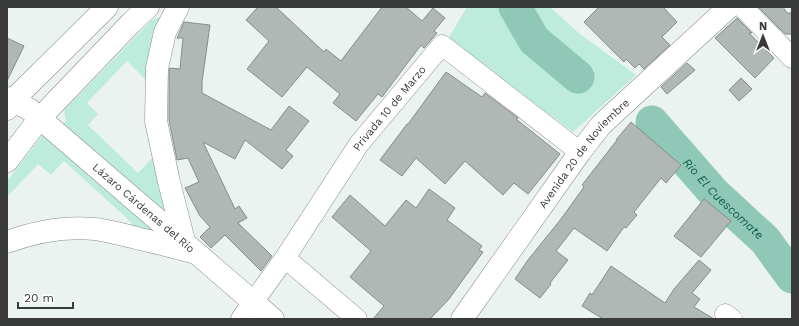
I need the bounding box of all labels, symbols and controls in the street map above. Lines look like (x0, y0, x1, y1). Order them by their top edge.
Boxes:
north arrow (743, 16, 783, 56)
text: N (759, 20, 767, 33)
street label: Privada 10 de Marzo (350, 63, 428, 153)
street label: Avenida 20 de Noviembre (536, 96, 632, 211)
water label: Rio El Cuescomate (680, 156, 767, 242)
street label: Lázaro Cárdenas del Río (90, 160, 197, 255)
scale bar (18, 284, 73, 310)
text: 20 m (24, 291, 54, 305)

